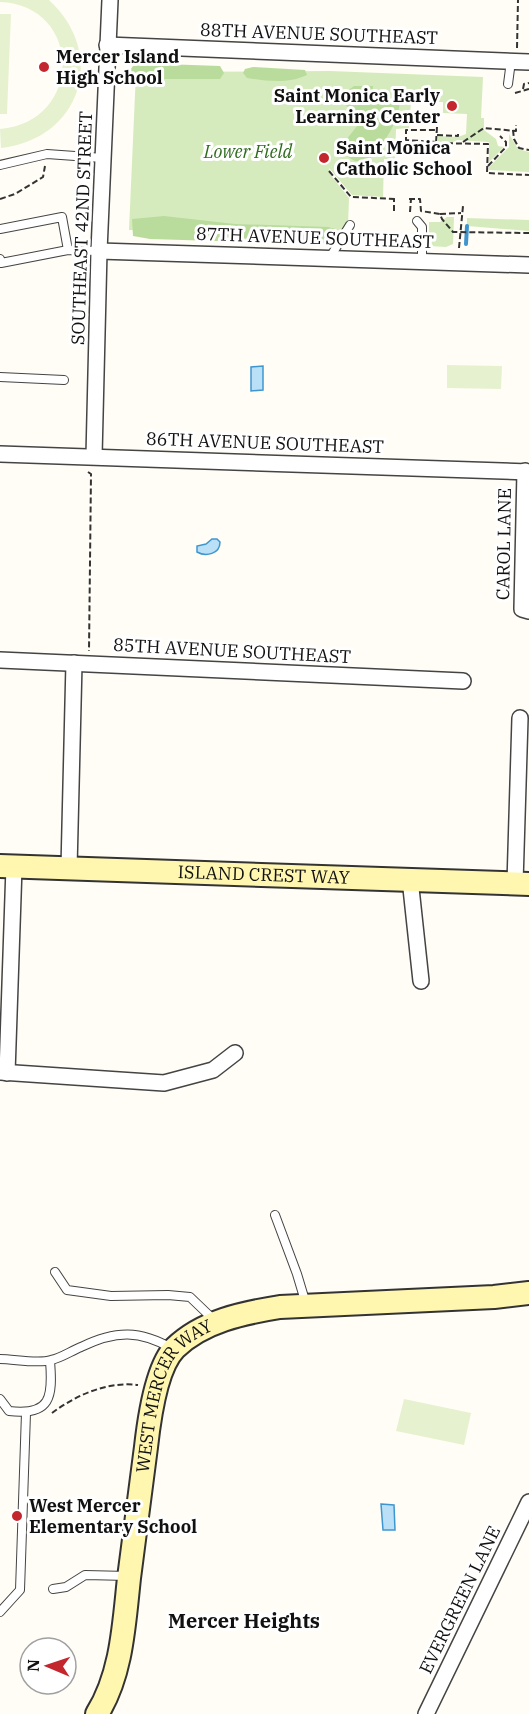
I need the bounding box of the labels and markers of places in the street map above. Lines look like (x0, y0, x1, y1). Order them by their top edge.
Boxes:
place label: Mercer Island High School (56, 45, 179, 89)
marker: Mercer Island High School (37, 60, 51, 74)
place label: Saint Monica Early Learning Center (274, 84, 441, 128)
marker: Saint Monica Early Learning Center (445, 99, 459, 113)
place label: Saint Monica Catholic School (336, 136, 472, 180)
marker: Saint Monica Catholic School (317, 151, 331, 165)
place label: West Mercer Elementary School (29, 1494, 197, 1538)
marker: West Mercer Elementary School (10, 1509, 24, 1523)

